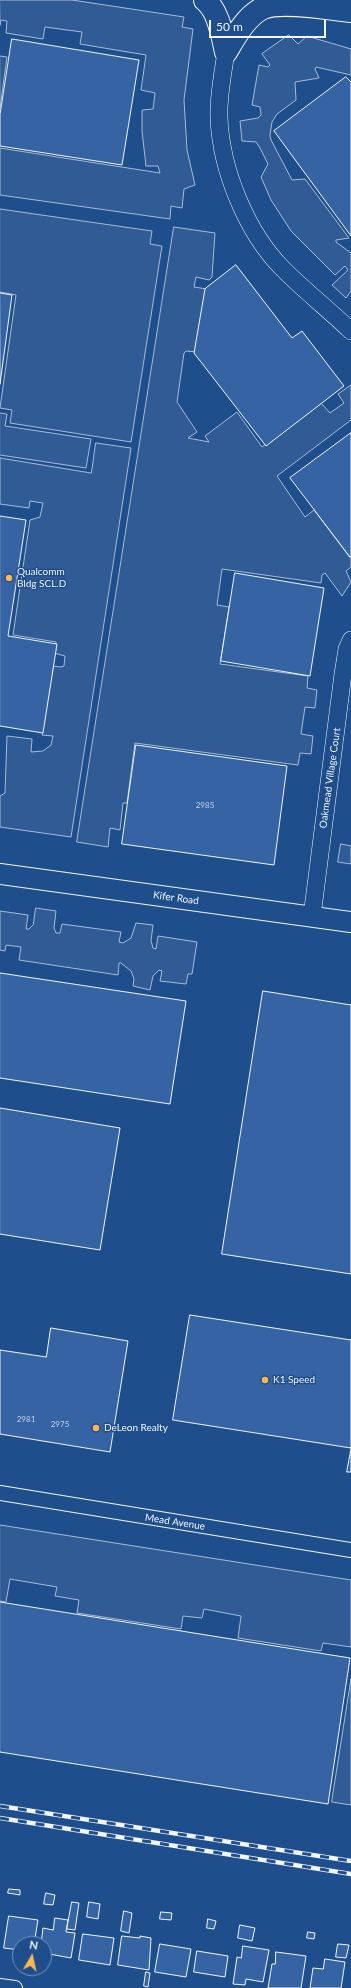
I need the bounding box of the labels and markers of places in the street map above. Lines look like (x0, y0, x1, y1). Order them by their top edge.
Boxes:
place label: Qualcomm Bldg SCL.D (17, 566, 66, 590)
marker: Qualcomm Bldg SCL.D (4, 573, 14, 583)
place label: K1 Speed (273, 1374, 315, 1386)
marker: K1 Speed (260, 1375, 270, 1385)
place label: DeLeon Realty (104, 1422, 168, 1434)
marker: DeLeon Realty (91, 1423, 101, 1433)

